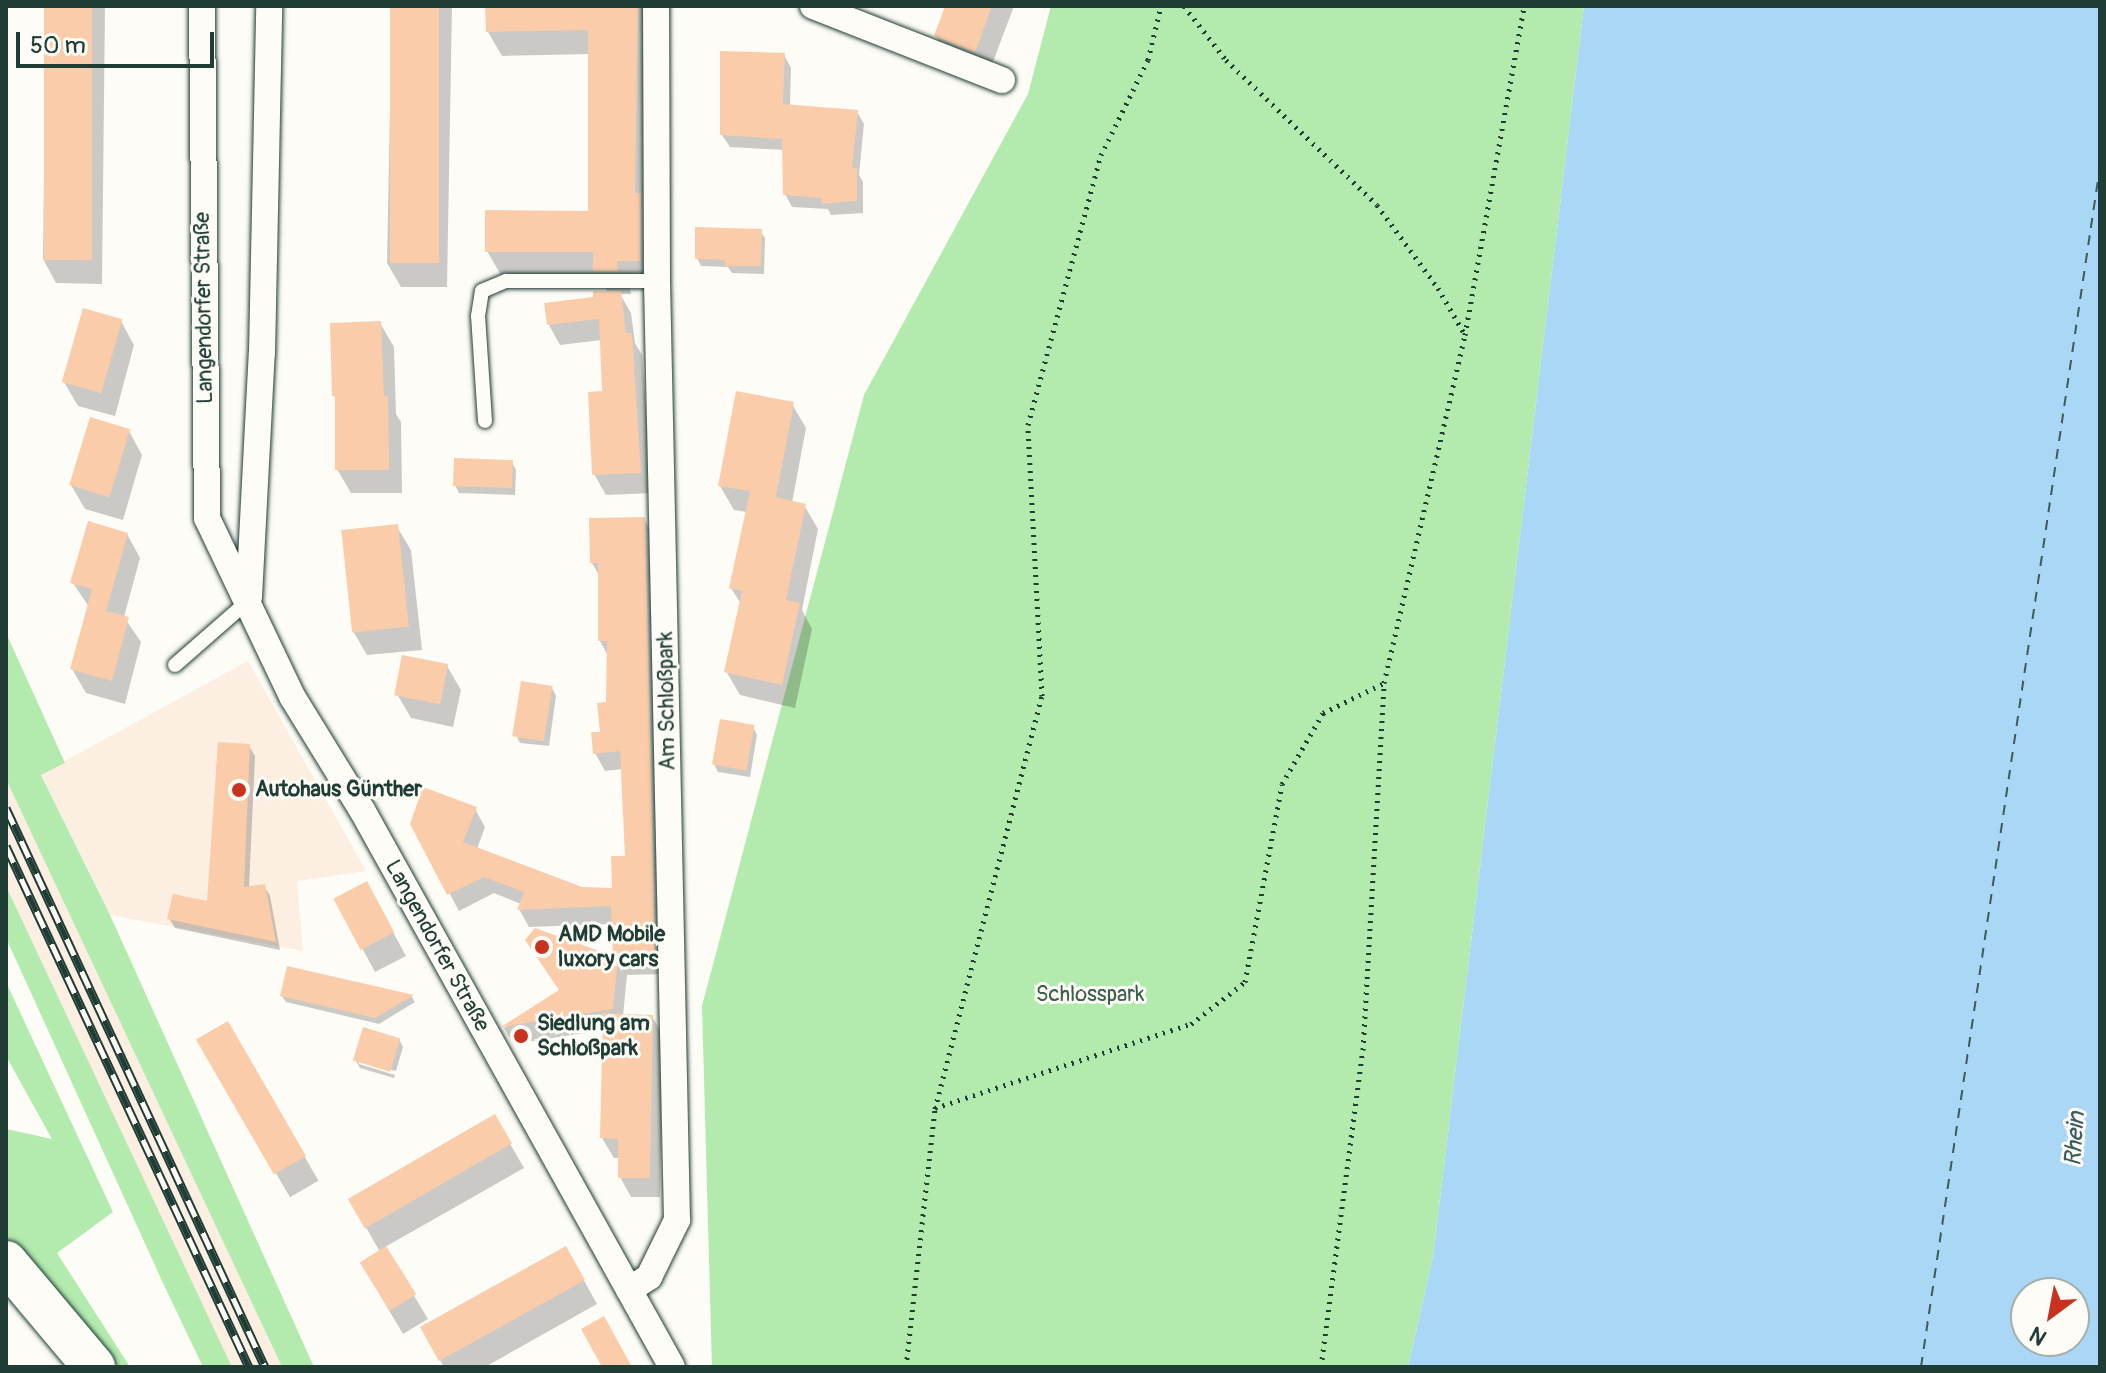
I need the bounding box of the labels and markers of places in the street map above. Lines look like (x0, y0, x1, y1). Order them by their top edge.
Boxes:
place label: Autohaus Günther (255, 777, 422, 803)
marker: Autohaus Günther (230, 781, 248, 799)
place label: AMD Mobile luxory cars (558, 921, 665, 972)
marker: AMD Mobile luxory cars (533, 938, 551, 956)
place label: Siedlung am Schloßpark (537, 1010, 650, 1062)
marker: Siedlung am Schloßpark (512, 1027, 530, 1045)

